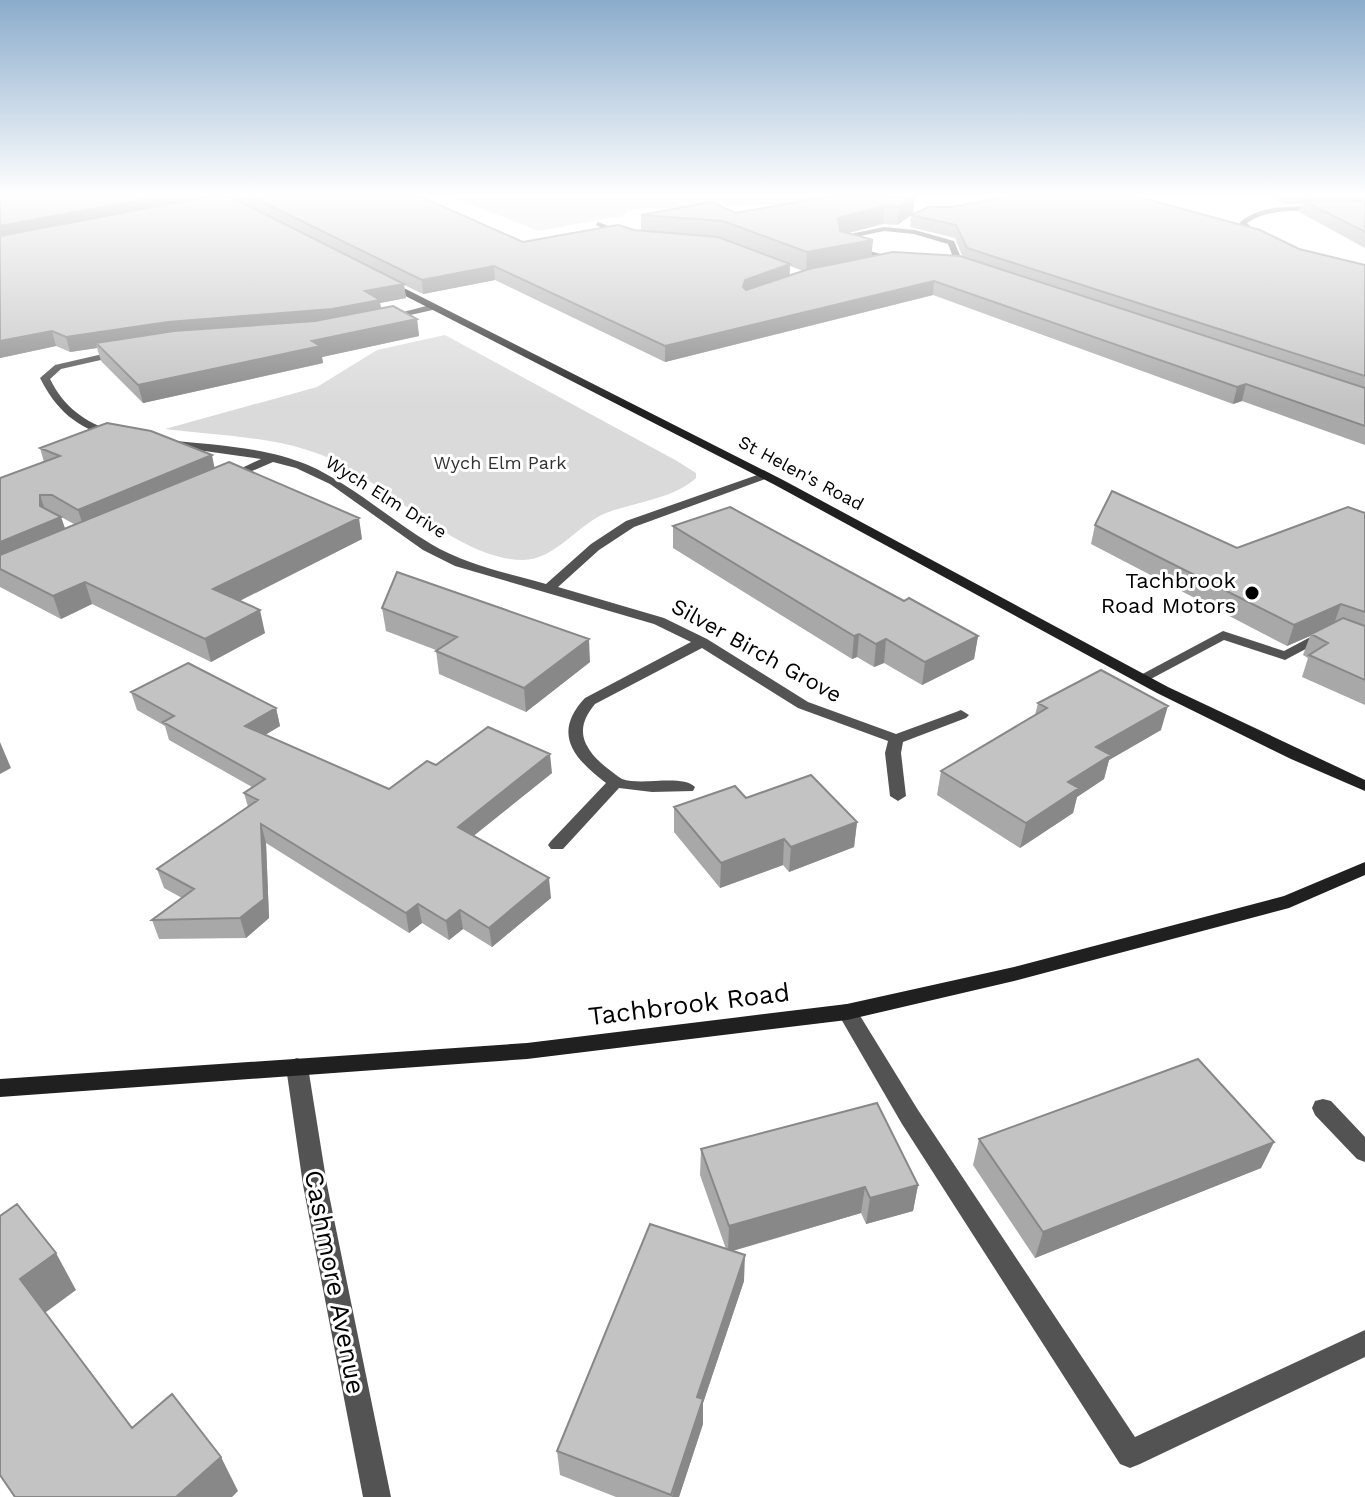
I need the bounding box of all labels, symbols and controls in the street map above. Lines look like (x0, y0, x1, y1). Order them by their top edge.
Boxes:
street label: St Helen's Road (735, 431, 867, 514)
street label: Wych Elm Drive (322, 451, 451, 542)
park label: Wych Elm Park (434, 452, 566, 473)
place label: Tachbrook Road Motors (1101, 568, 1236, 618)
marker: Tachbrook Road Motors (1243, 584, 1261, 602)
street label: Silver Birch Grove (667, 593, 846, 708)
street label: Tachbrook Road (587, 977, 791, 1031)
street label: Cashmore Avenue (299, 1167, 371, 1397)

